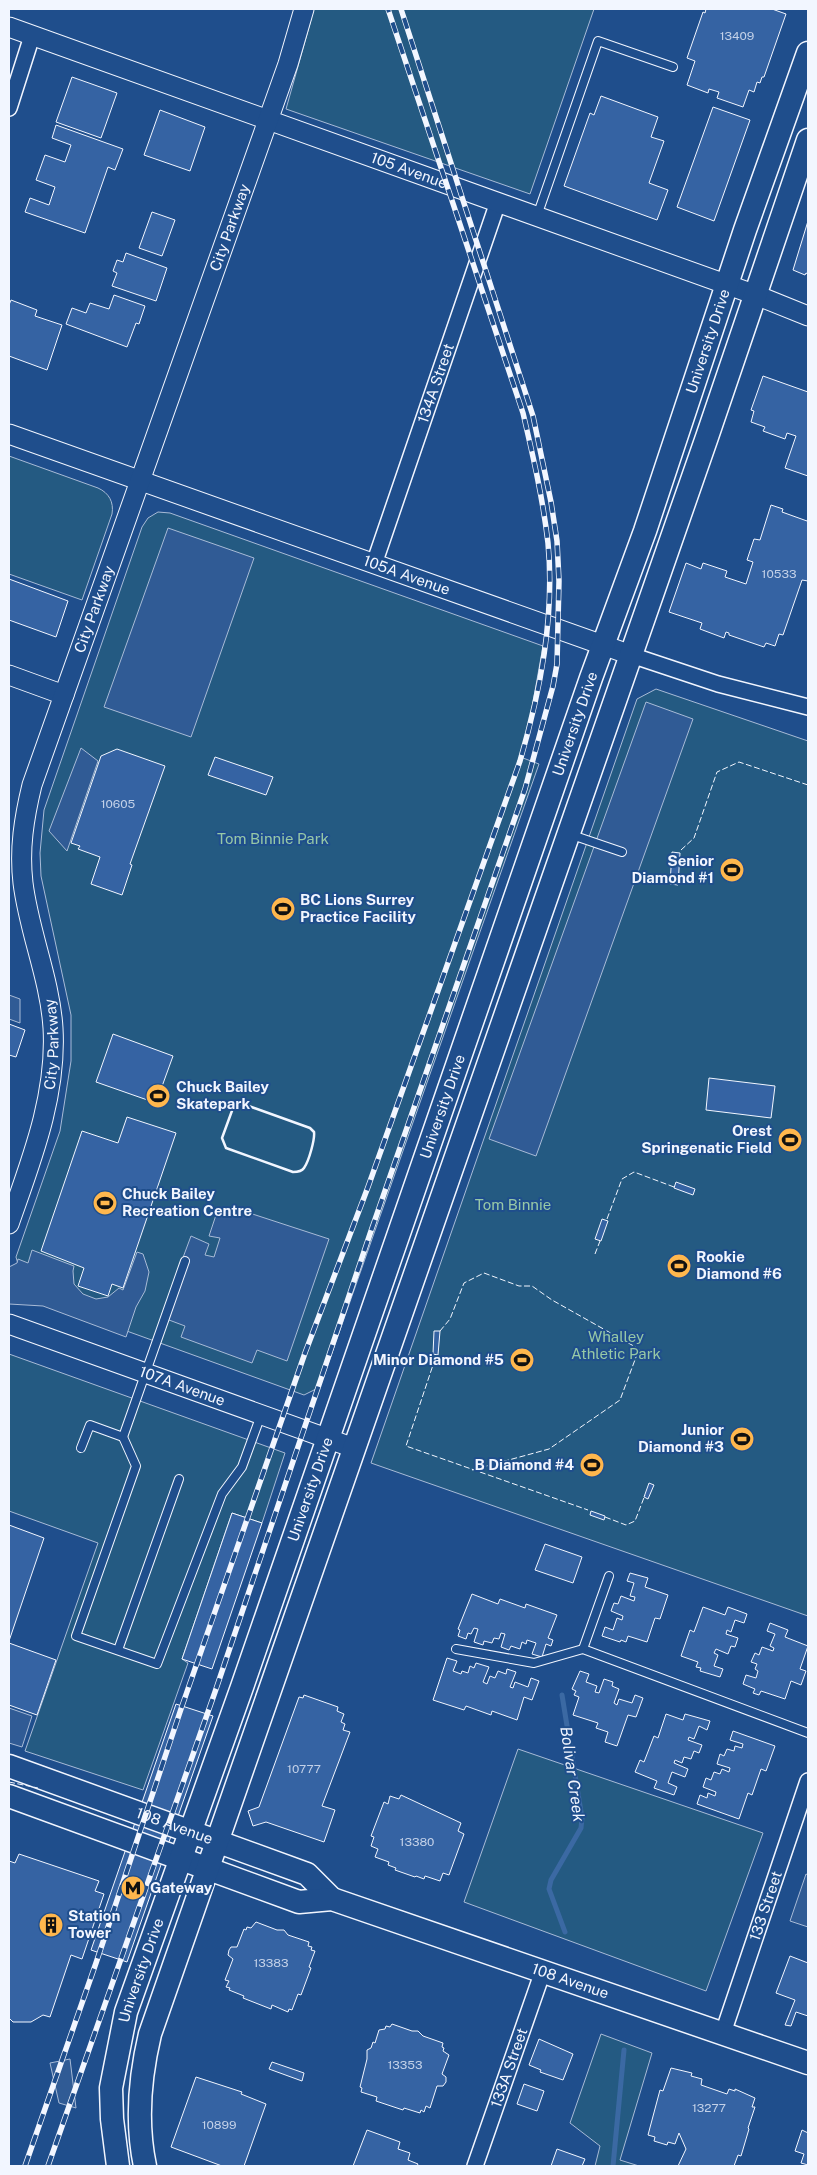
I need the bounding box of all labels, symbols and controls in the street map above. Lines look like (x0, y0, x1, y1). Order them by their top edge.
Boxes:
house number: 13409 (720, 29, 754, 43)
street label: 105 Avenue (369, 149, 450, 192)
street label: City Parkway (206, 182, 253, 273)
street label: University Drive (682, 287, 733, 396)
street label: 134A Street (414, 341, 457, 425)
street label: 105A Avenue (361, 552, 452, 598)
street label: City Parkway (71, 563, 117, 655)
house number: 10533 (762, 567, 796, 581)
street label: University Drive (549, 669, 601, 778)
house number: 10605 (101, 797, 136, 811)
park label: Tom Binnie Park (217, 830, 329, 847)
place label: Senior Diamond #1 (632, 852, 714, 886)
sports icon: Senior Diamond #1 (719, 857, 745, 883)
place label: BC Lions Surrey Practice Facility (300, 891, 417, 925)
sports icon: BC Lions Surrey Practice Facility (270, 896, 296, 922)
street label: City Parkway (40, 998, 61, 1091)
street label: University Drive (416, 1052, 468, 1161)
place label: Chuck Bailey Skatepark (176, 1078, 270, 1112)
sports icon: Chuck Bailey Skatepark (145, 1083, 171, 1109)
place label: Orest Springenatic Field (641, 1122, 772, 1156)
sports icon: Orest Springenatic Field (777, 1127, 803, 1153)
place label: Chuck Bailey Recreation Centre (122, 1185, 252, 1219)
sports icon: Chuck Bailey Recreation Centre (92, 1190, 118, 1216)
park label: Tom Binnie (475, 1196, 551, 1213)
place label: Rookie Diamond #6 (696, 1248, 782, 1282)
sports icon: Rookie Diamond #6 (666, 1253, 692, 1279)
park label: Whalley Athletic Park (571, 1328, 661, 1362)
sports icon: Minor Diamond #5 (509, 1347, 535, 1373)
place label: Minor Diamond #5 (373, 1351, 504, 1368)
street label: 107A Avenue (137, 1363, 227, 1409)
place label: Junior Diamond #3 (638, 1421, 724, 1455)
sports icon: Junior Diamond #3 (729, 1426, 755, 1452)
street label: University Drive (284, 1435, 336, 1544)
sports icon: B Diamond #4 (579, 1452, 605, 1478)
place label: B Diamond #4 (474, 1456, 574, 1473)
water label: Bolivar Creek (556, 1725, 589, 1823)
house number: 10777 (287, 1762, 321, 1776)
street label: 108 Avenue (134, 1804, 215, 1847)
house number: 13380 (400, 1835, 434, 1849)
street label: 133 Street (746, 1869, 785, 1943)
metro station icon: Gateway (120, 1875, 146, 1901)
place label: Gateway (150, 1879, 213, 1896)
place label: Station Tower (68, 1907, 120, 1941)
building icon: Station Tower (38, 1912, 64, 1938)
street label: University Drive (115, 1916, 167, 2024)
house number: 13383 (253, 1956, 289, 1970)
street label: 108 Avenue (530, 1960, 611, 2002)
street label: 133A Street (487, 2025, 531, 2110)
house number: 13353 (387, 2058, 423, 2072)
house number: 13277 (692, 2101, 726, 2115)
house number: 10899 (202, 2118, 236, 2132)

